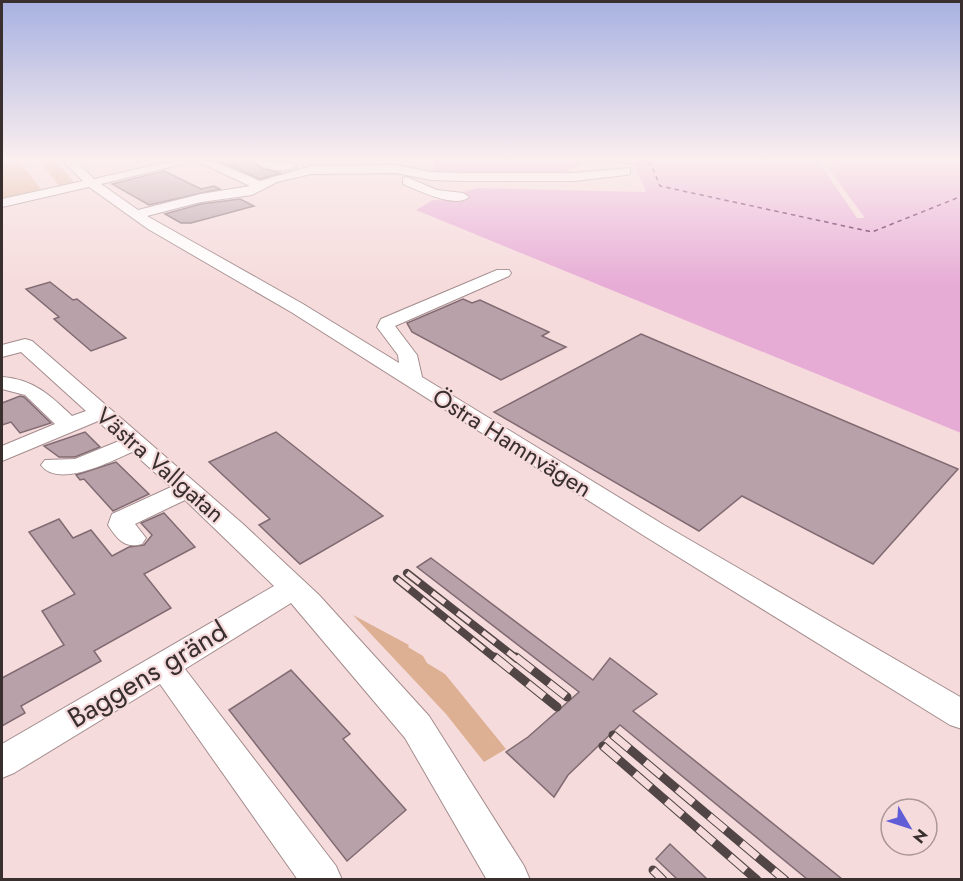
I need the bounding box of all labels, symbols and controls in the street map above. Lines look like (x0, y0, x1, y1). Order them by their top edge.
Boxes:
street label: Östra Hamnvägen (426, 379, 599, 506)
street label: Västra Vallgatan (88, 399, 233, 531)
street label: Baggens gränd (60, 611, 235, 738)
north arrow (879, 797, 939, 857)
text: N (907, 824, 933, 848)

